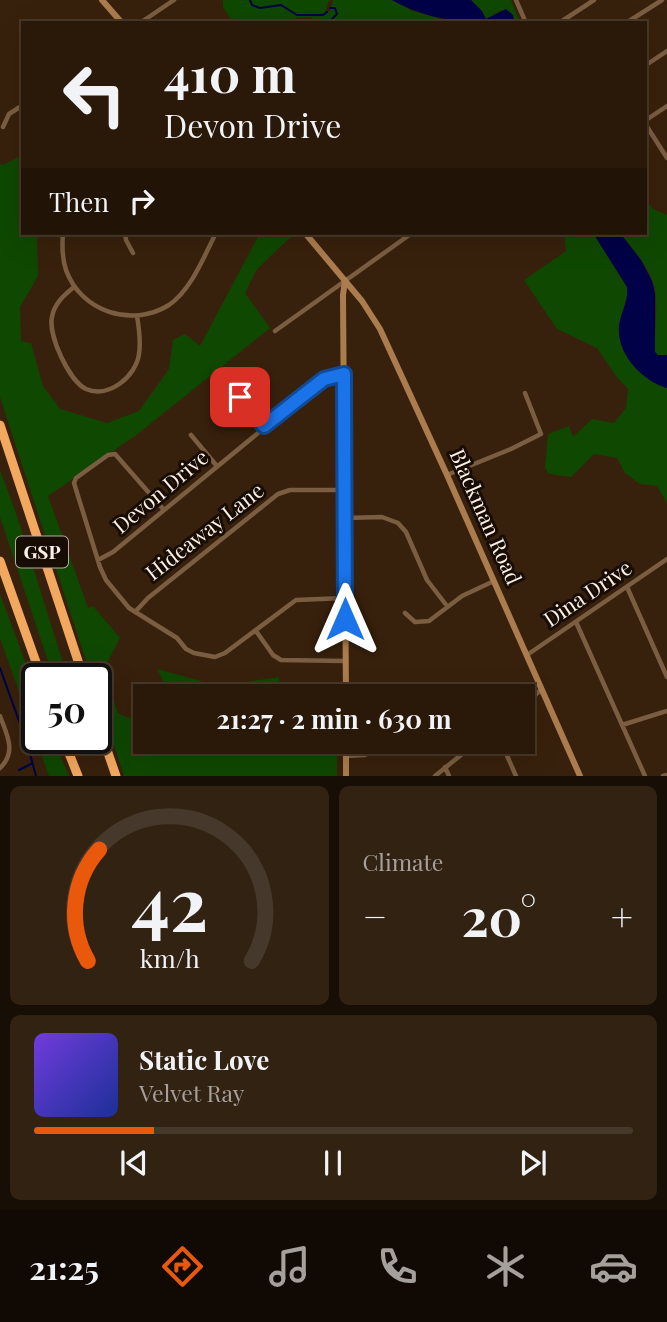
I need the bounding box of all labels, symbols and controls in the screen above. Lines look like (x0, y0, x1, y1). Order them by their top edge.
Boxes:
text: 410 m (164, 40, 296, 105)
icon: left (49, 49, 140, 140)
text: Devon Drive (164, 103, 341, 146)
icon: right (123, 182, 161, 220)
text: Then (49, 184, 109, 219)
pin (210, 367, 270, 427)
icon: arrive (221, 378, 259, 416)
street label: Devon Drive (106, 442, 213, 539)
street label: Blackman Road (444, 444, 529, 588)
street label: Hideaway Lane (139, 475, 269, 585)
road number: GSP (16, 537, 68, 568)
street label: Dina Drive (537, 553, 636, 632)
position arrow (308, 582, 382, 656)
speed limit sign: 50 (21, 663, 112, 754)
text: 21:27 · 2 min · 630 m (216, 701, 452, 736)
text: Climate (363, 846, 443, 877)
text: 42 (131, 853, 208, 950)
text: 20° (461, 881, 536, 950)
text: − (363, 890, 387, 941)
text: + (611, 890, 633, 941)
text: km/h (139, 941, 200, 974)
text: Static Love (139, 1042, 269, 1077)
text: Velvet Ray (139, 1077, 244, 1108)
icon: previous (115, 1144, 153, 1182)
icon: pause (314, 1144, 352, 1182)
icon: next (514, 1144, 552, 1182)
icon: directions (158, 1242, 207, 1291)
icon: music (265, 1242, 314, 1291)
icon: phone (373, 1242, 422, 1291)
icon: climate (481, 1242, 530, 1291)
icon: car (589, 1242, 638, 1291)
text: 21:25 (29, 1245, 99, 1288)

